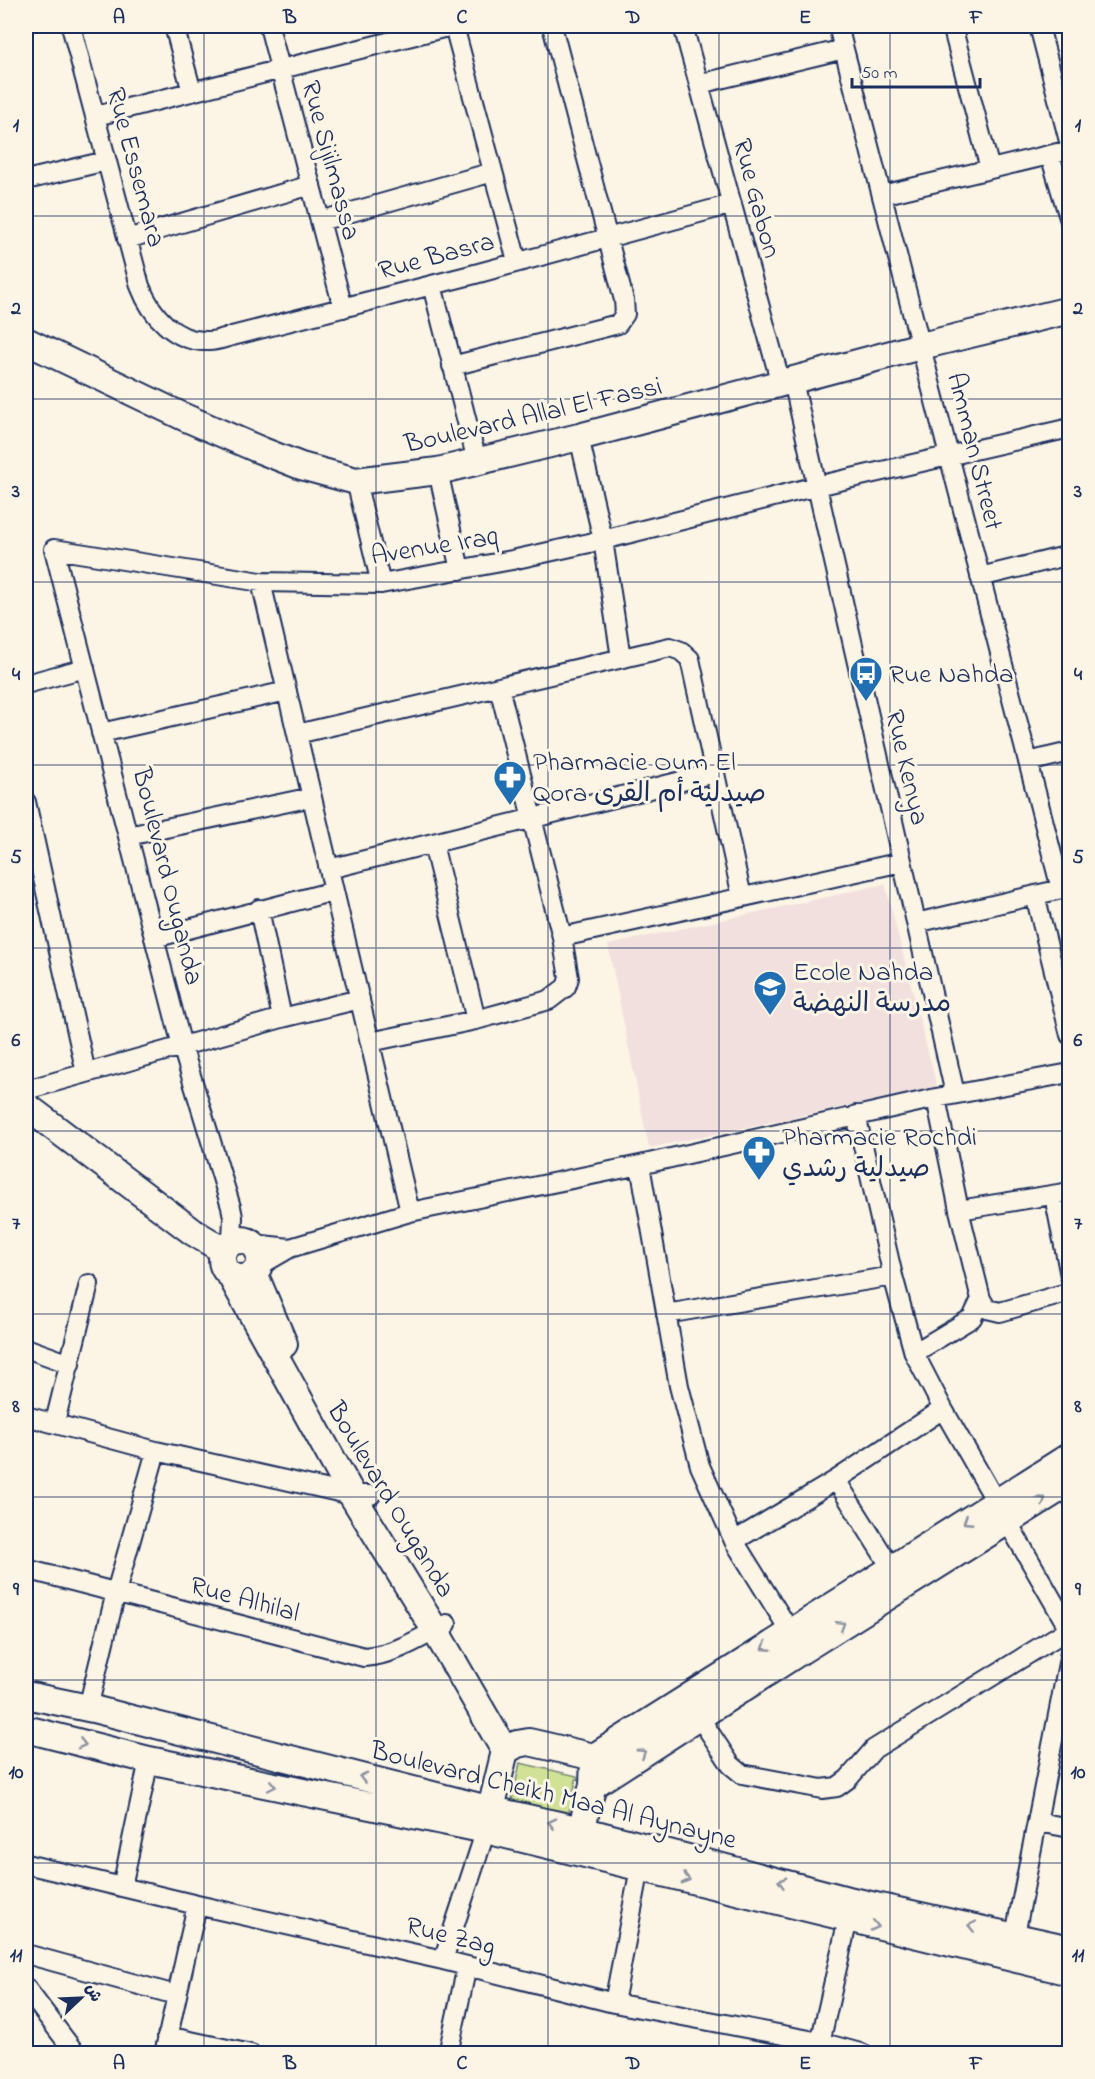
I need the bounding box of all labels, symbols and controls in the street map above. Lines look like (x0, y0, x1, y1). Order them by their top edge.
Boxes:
text: A (113, 4, 125, 33)
text: B (282, 4, 297, 33)
text: C (457, 4, 468, 33)
text: D (625, 4, 640, 33)
text: E (799, 4, 811, 33)
text: F (969, 4, 983, 33)
scale bar (852, 51, 980, 89)
text: 50 m (861, 61, 898, 87)
street label: Rue Sijilmassa (290, 77, 370, 245)
street label: Rue Essemara (95, 84, 175, 252)
text: 1 (13, 112, 20, 141)
text: 1 (1075, 112, 1082, 141)
street label: Rue Gabon (721, 135, 790, 263)
street label: Rue Basra (374, 223, 499, 292)
text: 2 (10, 295, 21, 324)
text: 2 (1072, 295, 1083, 324)
street label: Boulevard Allal El Fassi (400, 368, 666, 465)
street label: Amman Street (935, 369, 1012, 535)
text: 3 (11, 478, 20, 507)
text: 3 (1073, 478, 1082, 507)
street label: Avenue Iraq (368, 518, 501, 577)
bus stop icon: Rue Nahda (848, 655, 884, 702)
place label: Rue Nahda (889, 656, 1014, 695)
text: 4 (12, 661, 21, 690)
text: 4 (1074, 661, 1083, 690)
street label: Rue Kenya (873, 706, 938, 829)
place label: Pharmacie Oum El Qora صيدلية أم القرى (533, 744, 766, 814)
pharmacy icon: Pharmacie Oum El Qora صيدلية أم القرى (492, 759, 528, 806)
street label: Boulevard Ouganda (121, 763, 212, 989)
text: 5 (10, 844, 22, 873)
text: 5 (1072, 844, 1084, 873)
place label: Ecole Nahda مدرسة النهضة (793, 954, 951, 1024)
school or university icon: Ecole Nahda مدرسة النهضة (752, 969, 788, 1016)
text: 6 (12, 1027, 21, 1056)
text: 6 (1074, 1027, 1083, 1056)
place label: Pharmacie Rochdi صيدلية رشدي (782, 1119, 977, 1189)
pharmacy icon: Pharmacie Rochdi صيدلية رشدي (741, 1134, 777, 1181)
text: 7 (12, 1210, 21, 1239)
text: 7 (1074, 1210, 1083, 1239)
text: 8 (11, 1393, 20, 1422)
text: 8 (1073, 1393, 1082, 1422)
street label: Boulevard Ouganda (315, 1394, 464, 1606)
one-way arrow (1036, 1496, 1047, 1507)
one-way arrow (963, 1514, 974, 1525)
street label: Rue Alhilal (185, 1567, 303, 1634)
text: 9 (12, 1576, 20, 1605)
text: 9 (1074, 1576, 1082, 1605)
one-way arrow (835, 1621, 845, 1633)
one-way arrow (762, 1640, 773, 1651)
street label: Boulevard Cheikh Maa Al Aynayne (365, 1732, 741, 1861)
one-way arrow (77, 1737, 87, 1750)
one-way arrow (636, 1749, 646, 1761)
text: 10 (9, 1759, 24, 1788)
text: 10 (1071, 1759, 1086, 1788)
one-way arrow (358, 1772, 368, 1785)
one-way arrow (267, 1779, 277, 1792)
one-way arrow (547, 1818, 557, 1831)
one-way arrow (680, 1871, 690, 1884)
one-way arrow (777, 1877, 787, 1890)
street label: Rue Zag (401, 1907, 499, 1967)
one-way arrow (870, 1918, 880, 1931)
one-way arrow (967, 1920, 977, 1933)
text: 11 (10, 1942, 23, 1971)
text: 11 (1072, 1942, 1085, 1971)
north arrow (51, 1968, 111, 2028)
text: ش (78, 1980, 107, 2006)
text: A (113, 2050, 125, 2079)
text: B (282, 2050, 297, 2079)
text: C (457, 2050, 468, 2079)
text: D (625, 2050, 640, 2079)
text: E (799, 2050, 811, 2079)
text: F (969, 2050, 983, 2079)

